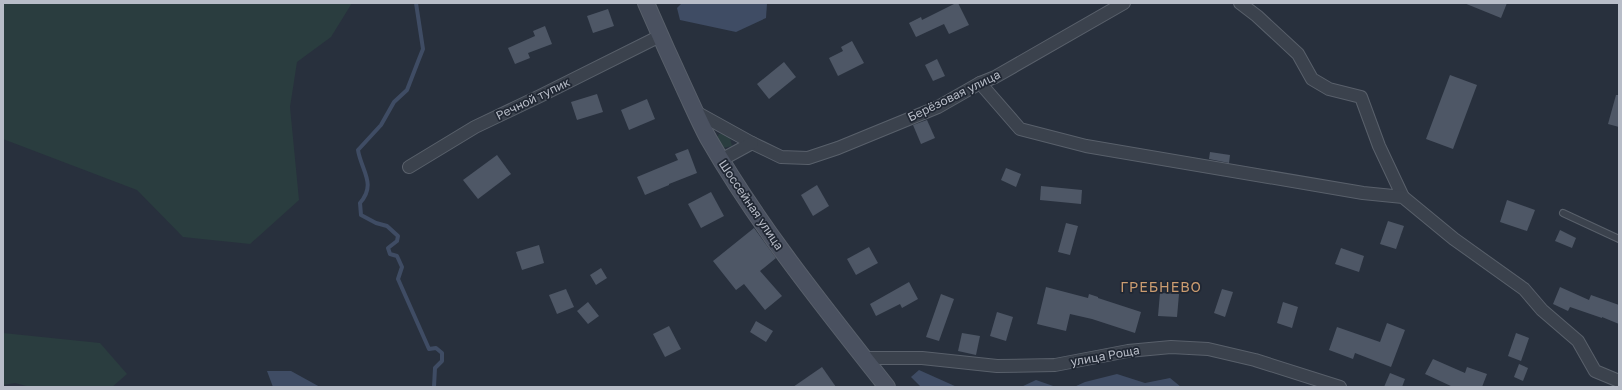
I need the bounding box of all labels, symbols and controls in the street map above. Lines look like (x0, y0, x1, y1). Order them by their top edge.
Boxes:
street label: Берёзовая улица (905, 67, 1003, 125)
street label: Речной тупик (493, 74, 572, 123)
street label: Шоссейная улица (716, 157, 787, 253)
district label: ГРЕБНЕВО (1120, 278, 1202, 295)
street label: улица Роща (1069, 342, 1141, 369)

